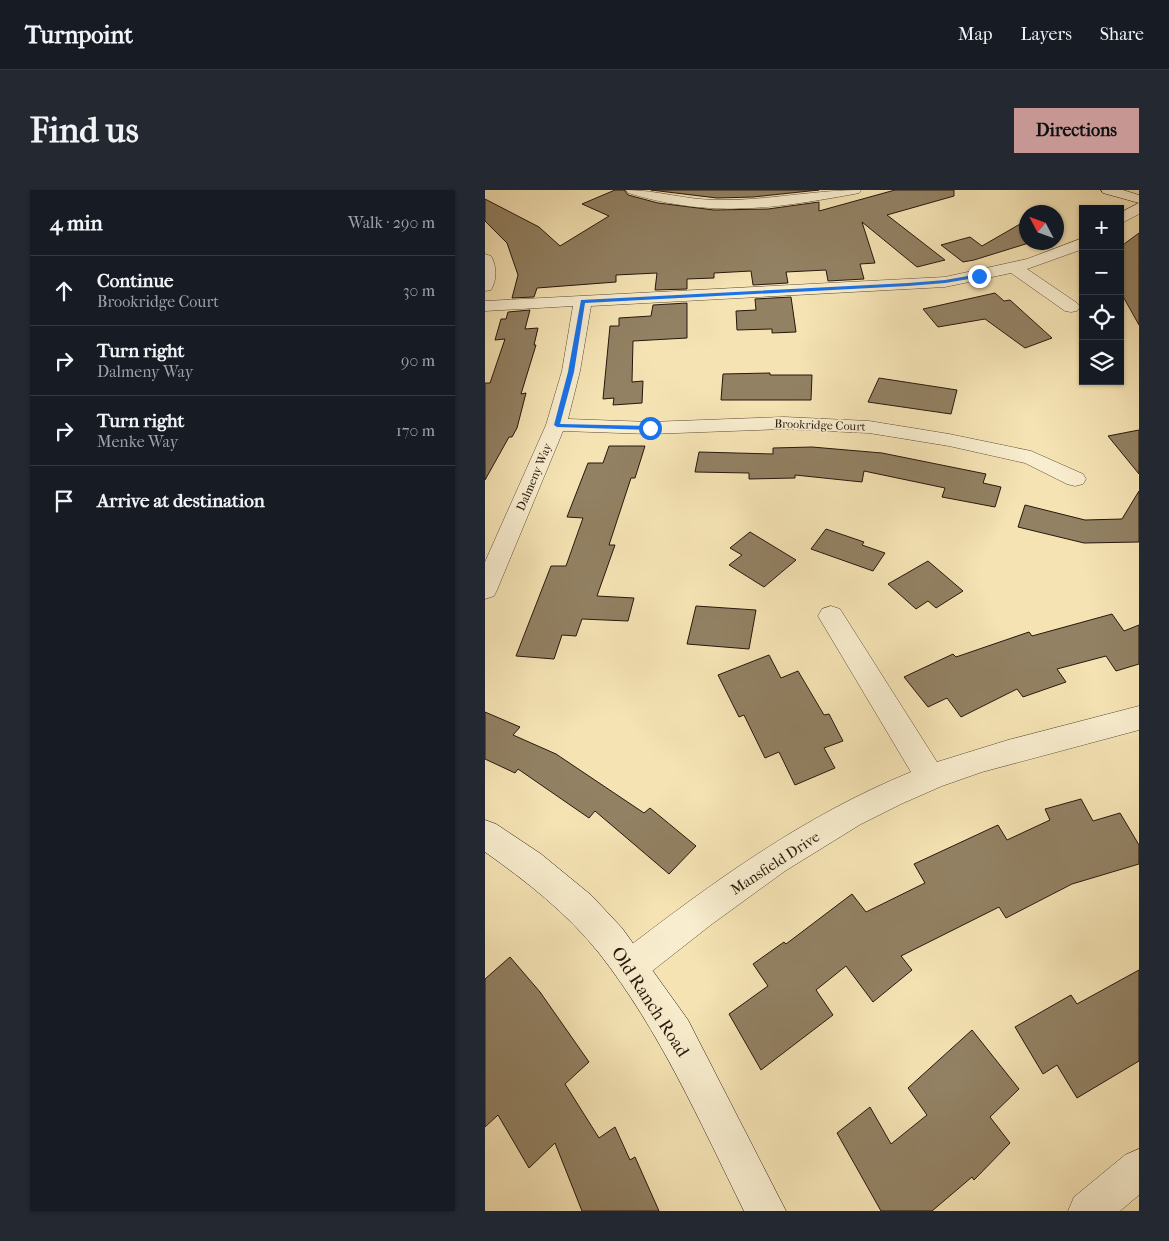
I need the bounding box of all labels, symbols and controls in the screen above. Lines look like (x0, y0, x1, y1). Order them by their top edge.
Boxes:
text: Turnpoint (25, 21, 133, 49)
text: Map (958, 24, 992, 45)
text: Layers (1020, 24, 1072, 45)
text: Share (1100, 24, 1144, 45)
button: Directions (1014, 108, 1139, 153)
text: Find us (30, 110, 139, 151)
north arrow (1019, 205, 1064, 250)
map controls (1079, 205, 1124, 385)
button: + (1079, 205, 1124, 250)
text: 4 min (50, 211, 103, 235)
text: Walk · 290 m (348, 213, 435, 232)
button: − (1079, 250, 1124, 295)
route end (968, 265, 991, 288)
text: Continue (97, 270, 173, 292)
icon: ahead (50, 277, 78, 305)
text: 30 m (403, 281, 435, 300)
text: Brookridge Court (97, 292, 219, 311)
button: locate (1079, 295, 1124, 340)
text: Turn right (97, 340, 184, 362)
button: layers (1079, 340, 1124, 385)
icon: right (50, 347, 78, 375)
text: 90 m (401, 351, 435, 370)
text: Dalmeny Way (97, 362, 193, 381)
text: Turn right (97, 410, 184, 432)
street label: Brookridge Court (774, 416, 867, 434)
icon: right (50, 417, 78, 445)
route start (639, 417, 662, 440)
text: 170 m (396, 421, 435, 440)
text: Menke Way (97, 432, 178, 451)
street label: Dalmeny Way (513, 440, 555, 513)
icon: arrive (50, 487, 78, 515)
text: Arrive at destination (97, 490, 265, 512)
street label: Mansfield Drive (727, 827, 823, 899)
street label: Old Ranch Road (607, 943, 693, 1061)

